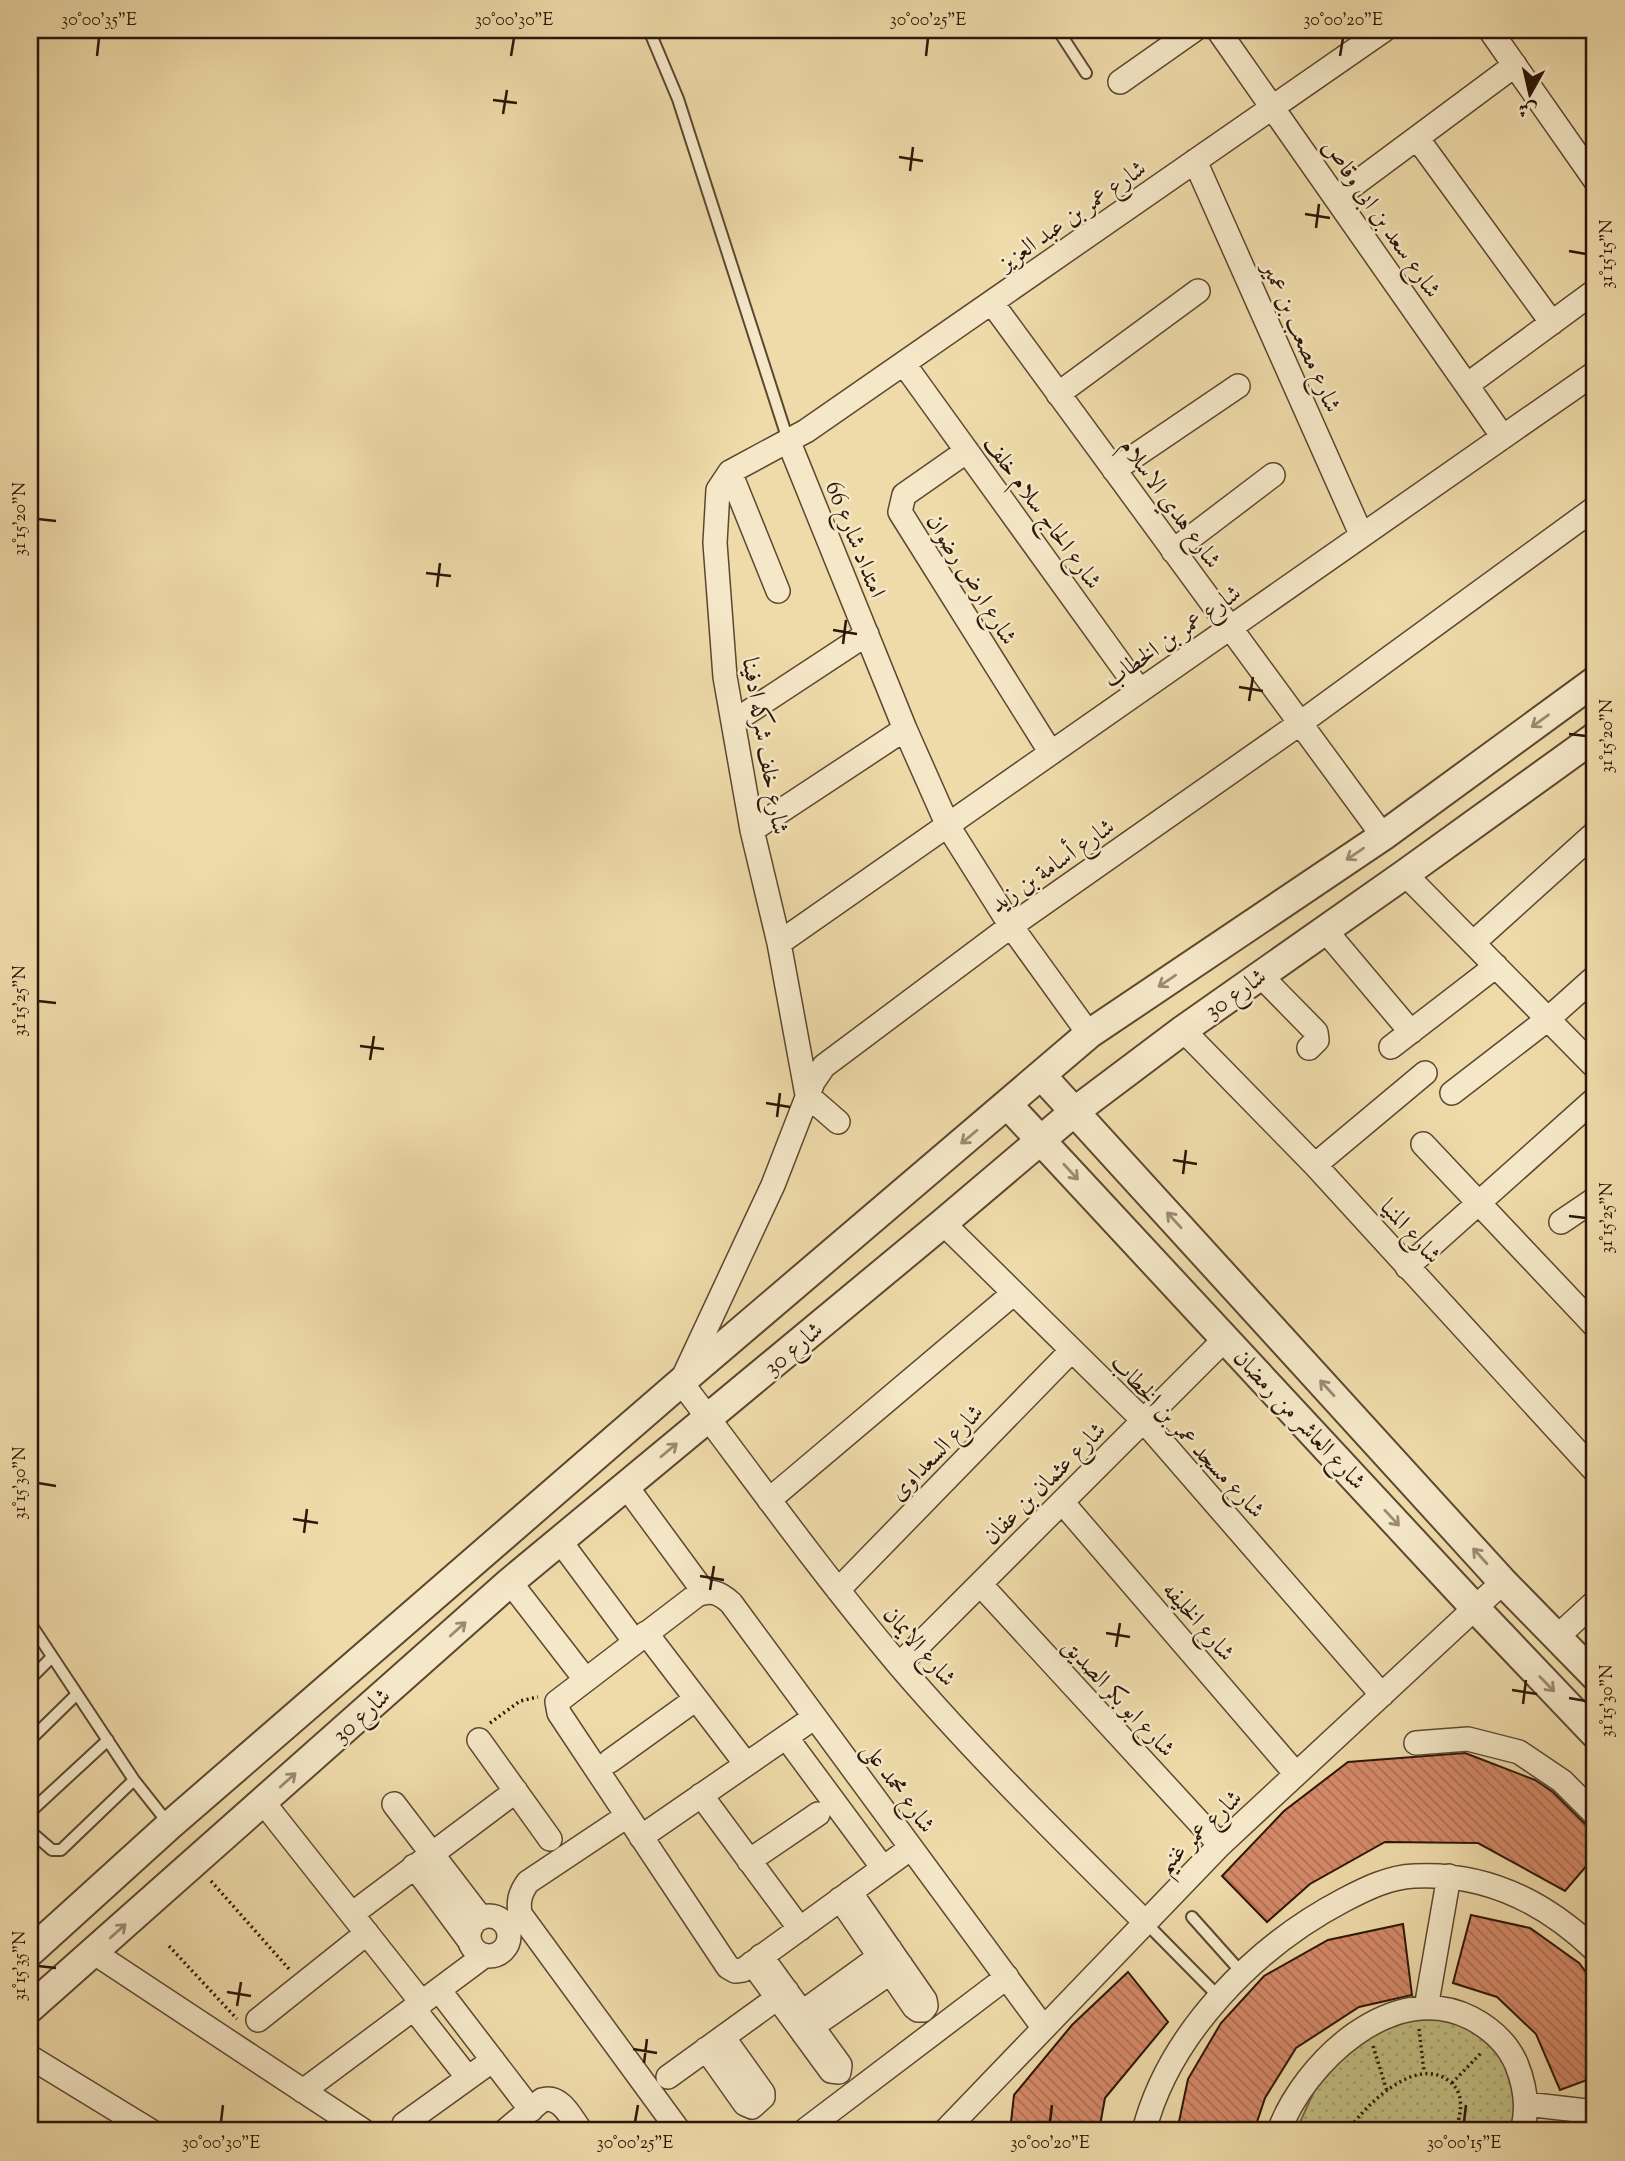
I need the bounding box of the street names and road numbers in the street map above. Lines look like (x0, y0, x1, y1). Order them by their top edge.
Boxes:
street label: شارع سعد بن ابى وقاص (1312, 132, 1448, 306)
street label: شارع عمر بن عبد العزيز (990, 153, 1155, 283)
street label: شارع مصعب بن عمير (1250, 254, 1349, 419)
street label: شارع الحاج سلام خلف (972, 429, 1109, 598)
street label: شارع هدي الاسلام (1109, 432, 1228, 578)
street label: امتداد شارع 66 (814, 476, 893, 604)
street label: شارع ارض رضوان (915, 508, 1024, 653)
street label: شارع عمر بن الخطاب (1097, 577, 1250, 699)
street label: شارع خلف شركه ادفينا (731, 655, 796, 838)
street label: شارع أسامة بن زيد (983, 809, 1123, 923)
street label: شارع 30 (1198, 961, 1275, 1029)
street label: شارع المنيا (1370, 1192, 1448, 1273)
street label: شارع 30 (757, 1314, 832, 1385)
street label: شارع العاشر من رمضان (1223, 1342, 1373, 1499)
street label: شارع مسجد عمر بن الخطاب (1101, 1348, 1272, 1528)
street label: شارع السعداوى (882, 1397, 993, 1510)
street label: شارع عثمان بن عفان (976, 1415, 1116, 1555)
street label: شارع الخليفه (1152, 1575, 1242, 1670)
street label: شارع الايمان (873, 1600, 963, 1696)
street label: شارع ابو بكر الصديق (1052, 1631, 1182, 1766)
street label: شارع 30 (325, 1681, 400, 1753)
street label: شارع محمد على (852, 1735, 942, 1842)
street label: شارع عمر غنيم (1150, 1783, 1254, 1886)

